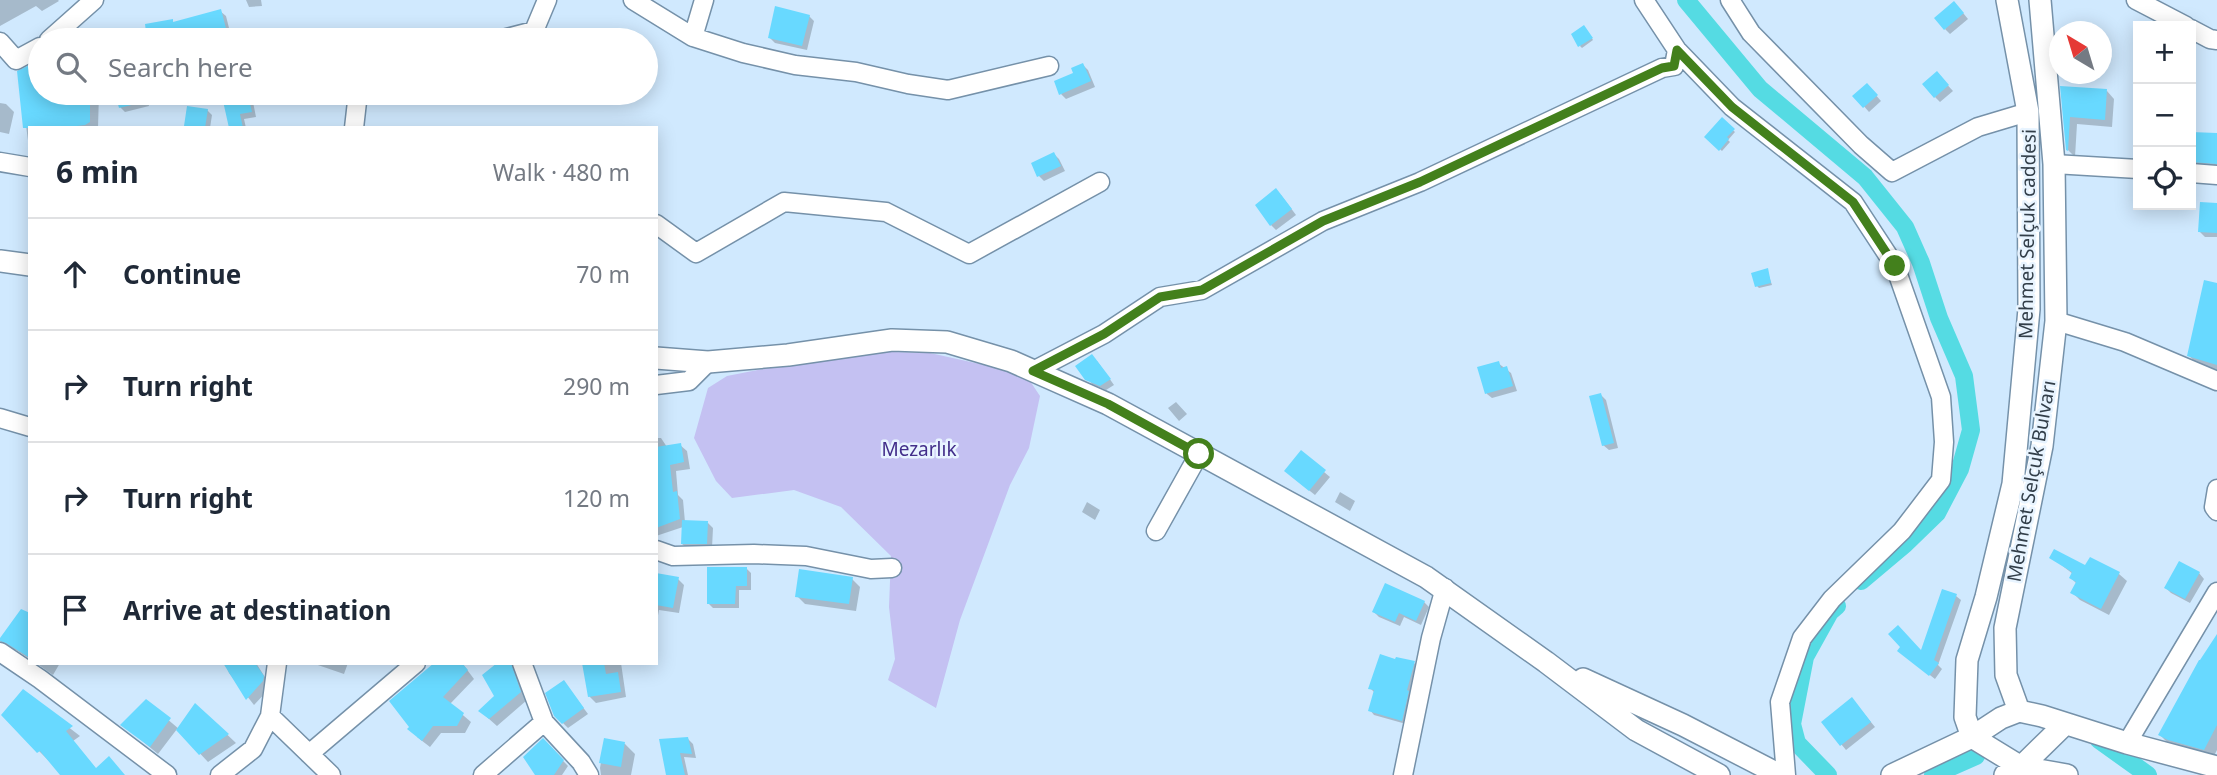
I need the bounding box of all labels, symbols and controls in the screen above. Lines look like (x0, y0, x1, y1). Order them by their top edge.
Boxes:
north arrow (2049, 21, 2112, 84)
map controls (2133, 21, 2196, 210)
button: + (2133, 21, 2196, 84)
search box (28, 28, 658, 105)
icon: search (52, 48, 90, 86)
text: Search here (108, 49, 253, 85)
button: − (2133, 84, 2196, 147)
street label: Mehmet Selçuk caddesi (2012, 129, 2042, 339)
button: locate (2133, 147, 2196, 210)
text: 6 min (56, 151, 139, 192)
text: Walk · 480 m (493, 156, 630, 188)
route end (1879, 250, 1910, 281)
icon: ahead (56, 255, 94, 293)
text: Continue (123, 256, 241, 292)
text: 70 m (576, 258, 630, 290)
icon: right (56, 367, 94, 405)
text: Turn right (123, 368, 253, 404)
text: 290 m (563, 370, 630, 402)
street label: Mehmet Selçuk Bulvarı (2000, 378, 2062, 584)
park label: Mezarlık (881, 436, 957, 462)
route start (1183, 438, 1214, 469)
icon: right (56, 479, 94, 517)
text: Turn right (123, 480, 253, 516)
text: 120 m (563, 482, 630, 514)
icon: arrive (56, 591, 94, 629)
text: Arrive at destination (123, 592, 392, 628)

